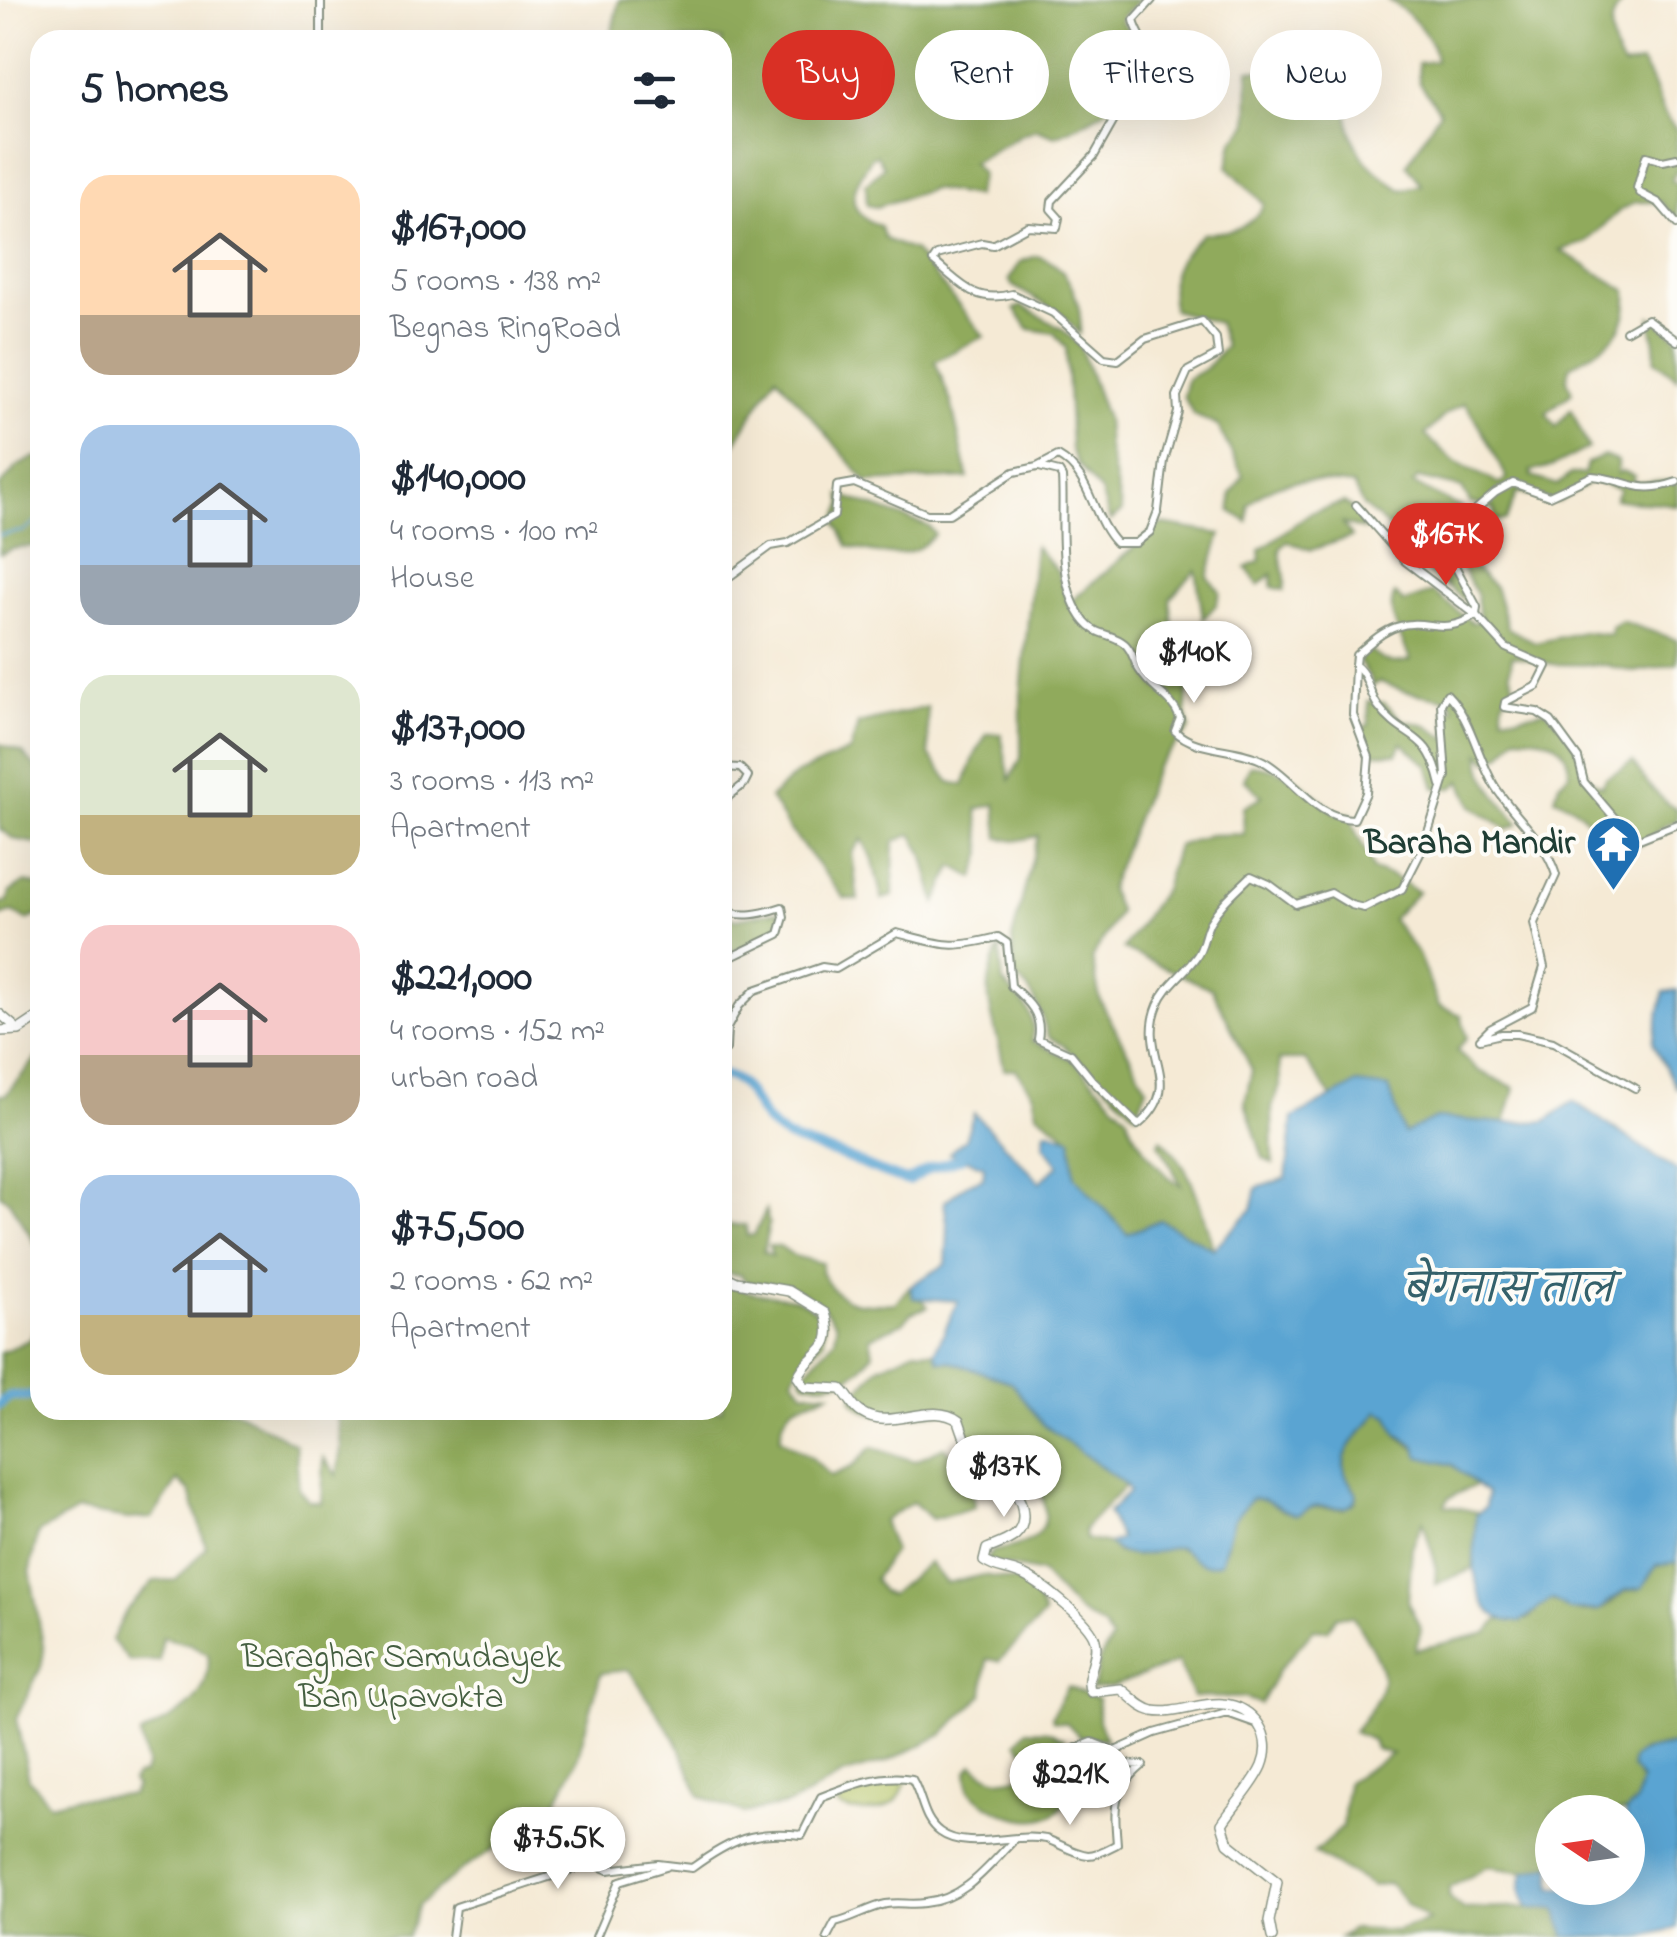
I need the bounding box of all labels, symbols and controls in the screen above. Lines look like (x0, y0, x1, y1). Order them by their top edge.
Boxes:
chip: Buy (762, 30, 895, 120)
chip: Rent (915, 30, 1049, 120)
chip: Filters (1069, 30, 1230, 120)
chip: New (1250, 30, 1382, 120)
text: 5 homes (80, 60, 229, 121)
icon: filters (627, 63, 682, 118)
text: $167,000 (390, 198, 526, 259)
icon: home (160, 215, 280, 335)
text: 5 rooms · 138 m² (390, 259, 601, 306)
text: Begnas RingRoad (390, 306, 621, 353)
text: $140,000 (390, 448, 526, 509)
icon: home (160, 465, 280, 585)
pin: $167K (1376, 503, 1516, 588)
text: 4 rooms · 100 m² (390, 509, 598, 556)
text: $167K (1410, 512, 1482, 559)
text: House (390, 556, 474, 603)
pin: $140K (1124, 621, 1264, 706)
text: $140K (1158, 630, 1230, 677)
text: $137,000 (390, 698, 525, 759)
icon: home (160, 715, 280, 835)
text: 3 rooms · 113 m² (390, 759, 594, 806)
text: Apartment (390, 806, 531, 853)
temple icon: Baraha Mandir (1584, 814, 1644, 893)
place label: Baraha Mandir (1362, 819, 1576, 870)
text: $221,000 (390, 948, 532, 1009)
icon: home (160, 965, 280, 1085)
text: 4 rooms · 152 m² (390, 1009, 605, 1056)
text: urban road (390, 1056, 538, 1103)
text: $75,500 (390, 1198, 524, 1259)
icon: home (160, 1215, 280, 1335)
water label: बेगनास ताल (1402, 1257, 1623, 1320)
text: 2 rooms · 62 m² (390, 1259, 593, 1306)
text: Apartment (390, 1306, 531, 1353)
pin: $137K (934, 1435, 1074, 1520)
text: $137K (968, 1444, 1040, 1491)
park label: Baraghar Samudayek Ban Upavokta (240, 1633, 561, 1724)
pin: $221K (1000, 1743, 1140, 1828)
text: $221K (1032, 1752, 1108, 1799)
north arrow (1535, 1795, 1645, 1905)
map controls (1535, 1795, 1645, 1905)
pin: $75.5K (477, 1807, 639, 1892)
text: $75.5K (512, 1816, 604, 1863)

